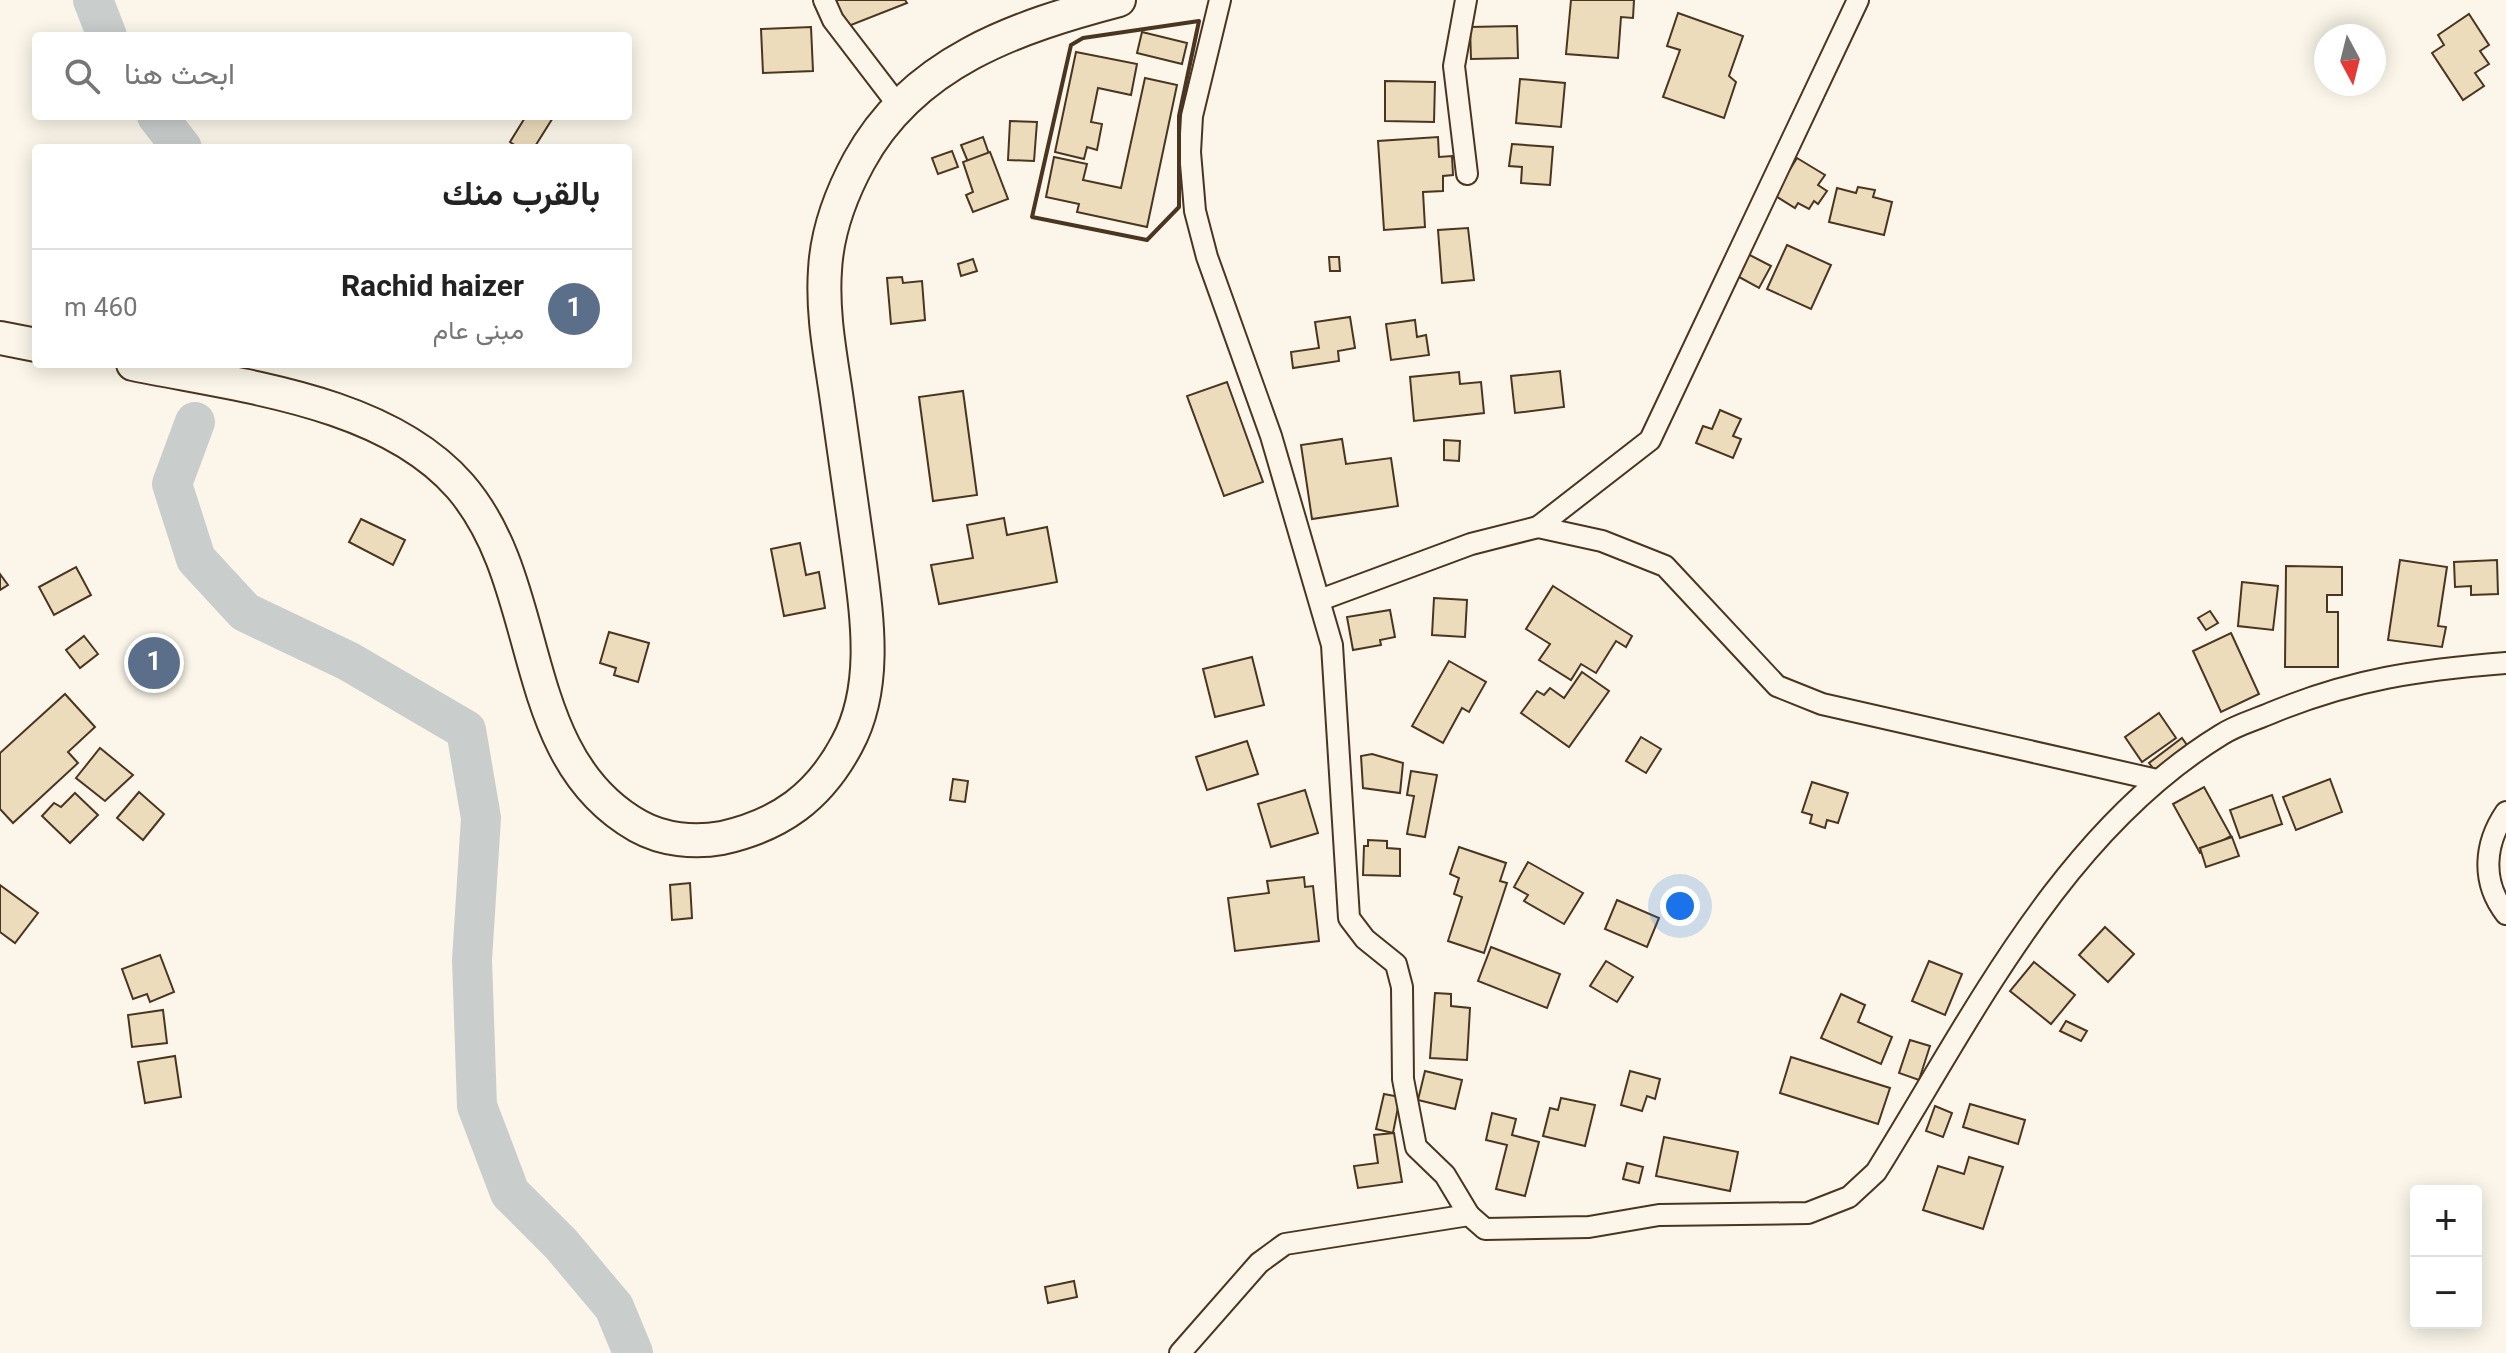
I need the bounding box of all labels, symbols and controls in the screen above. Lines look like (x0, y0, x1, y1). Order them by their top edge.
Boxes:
north arrow (2314, 24, 2386, 96)
search box (32, 32, 632, 120)
text: ابحث هنا (124, 53, 235, 100)
icon: search (60, 54, 104, 98)
text: بالقرب منك (442, 170, 600, 223)
text: Rachid haizer (341, 265, 524, 312)
text: 460 m (64, 289, 138, 330)
text: 1 (567, 289, 581, 330)
text: مبنى عام (433, 312, 524, 353)
pin: 1 (128, 633, 180, 693)
your location (1660, 886, 1700, 926)
map controls (2410, 1185, 2482, 1329)
button: + (2410, 1185, 2482, 1257)
button: − (2410, 1257, 2482, 1329)

